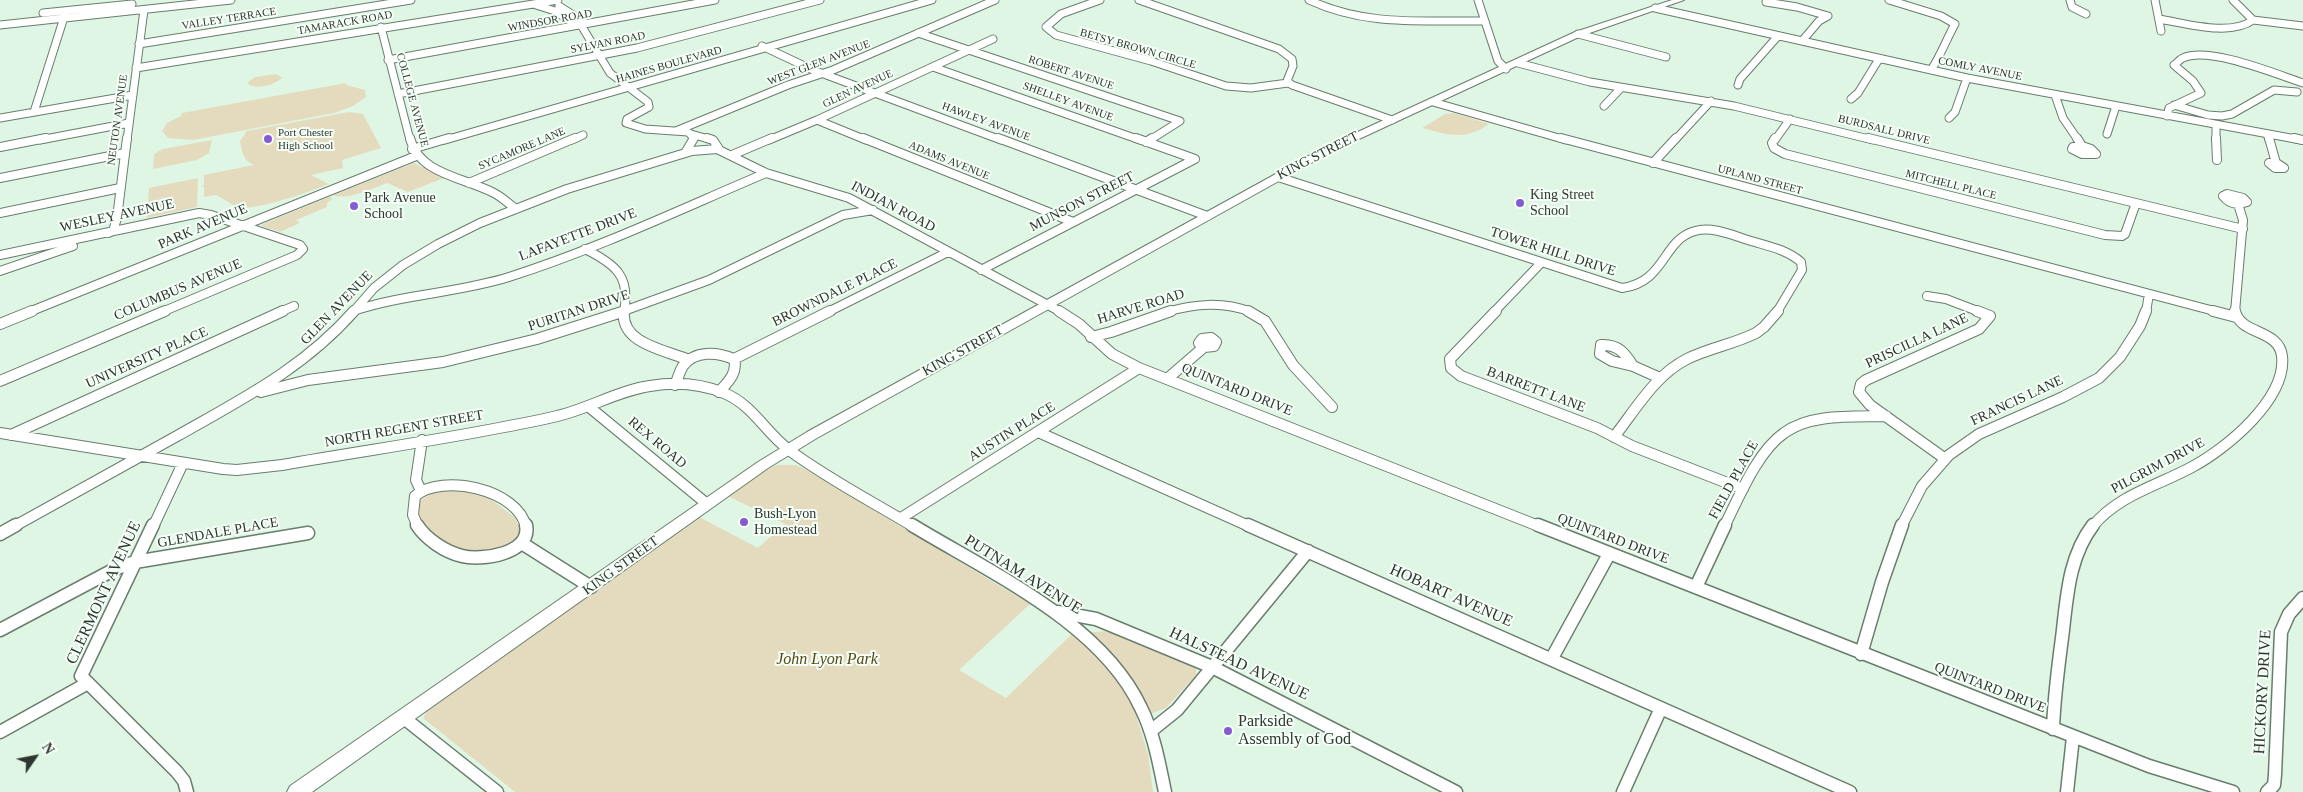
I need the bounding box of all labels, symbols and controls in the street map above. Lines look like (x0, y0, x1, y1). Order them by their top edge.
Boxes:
street label: VALLEY TERRACE (181, 5, 277, 33)
street label: WINDSOR ROAD (507, 7, 593, 35)
street label: TAMARACK ROAD (297, 8, 393, 38)
street label: BETSY BROWN CIRCLE (1078, 26, 1198, 72)
street label: SYLVAN ROAD (569, 29, 647, 57)
street label: WEST GLEN AVENUE (766, 37, 872, 89)
street label: HAINES BOULEVARD (615, 44, 723, 86)
street label: COLLEGE AVENUE (393, 52, 431, 148)
street label: ROBERT AVENUE (1027, 53, 1115, 93)
street label: COMLY AVENUE (1937, 54, 2023, 84)
street label: GLEN AVENUE (821, 67, 895, 111)
street label: NEUTON AVENUE (105, 74, 131, 166)
street label: SHELLEY AVENUE (1021, 79, 1115, 125)
street label: HAWLEY AVENUE (940, 100, 1032, 144)
street label: BURDSALL DRIVE (1837, 112, 1931, 148)
street label: SYCAMORE LANE (477, 125, 567, 173)
place label: Port Chester High School (278, 126, 333, 152)
street label: KING STREET (1274, 128, 1362, 184)
marker: Port Chester High School (262, 133, 274, 145)
street label: ADAMS AVENUE (907, 139, 991, 183)
street label: UPLAND STREET (1716, 162, 1804, 198)
street label: MITCHELL PLACE (1904, 167, 1998, 203)
street label: MUNSON STREET (1027, 168, 1137, 236)
street label: INDIAN ROAD (848, 178, 938, 236)
place label: King Street School (1530, 187, 1594, 220)
place label: Park Avenue School (364, 190, 436, 222)
street label: WESLEY AVENUE (59, 196, 175, 236)
marker: King Street School (1514, 197, 1526, 209)
marker: Park Avenue School (348, 200, 360, 212)
street label: PARK AVENUE (156, 201, 250, 253)
street label: LAFAYETTE DRIVE (517, 205, 639, 265)
street label: TOWER HILL DRIVE (1488, 224, 1618, 280)
street label: COLUMBUS AVENUE (112, 255, 244, 325)
street label: BROWNDALE PLACE (770, 255, 900, 331)
street label: GLEN AVENUE (297, 267, 377, 349)
street label: HARVE ROAD (1095, 286, 1187, 328)
street label: PURITAN DRIVE (526, 287, 632, 335)
street label: PRISCILLA LANE (1863, 310, 1971, 372)
street label: KING STREET (920, 322, 1006, 380)
street label: UNIVERSITY PLACE (83, 324, 211, 392)
street label: QUINTARD DRIVE (1179, 360, 1295, 420)
street label: BARRETT LANE (1484, 363, 1588, 417)
street label: FRANCIS LANE (1968, 372, 2066, 430)
street label: AUSTIN PLACE (965, 399, 1059, 465)
street label: NORTH REGENT STREET (323, 407, 485, 451)
street label: REX ROAD (624, 414, 690, 472)
street label: PILGRIM DRIVE (2108, 434, 2208, 498)
street label: FIELD PLACE (1705, 438, 1763, 522)
place label: Bush-Lyon Homestead (754, 506, 817, 538)
street label: QUINTARD DRIVE (1555, 510, 1671, 568)
street label: GLENDALE PLACE (156, 514, 280, 552)
marker: Bush-Lyon Homestead (738, 516, 750, 528)
street label: CLERMONT AVENUE (62, 518, 146, 668)
street label: PUTNAM AVENUE (961, 531, 1085, 619)
street label: KING STREET (580, 533, 662, 599)
street label: HOBART AVENUE (1387, 560, 1515, 632)
street label: HALSTEAD AVENUE (1166, 623, 1312, 705)
street label: HICKORY DRIVE (2250, 629, 2276, 755)
park label: John Lyon Park (776, 650, 878, 670)
street label: QUINTARD DRIVE (1932, 659, 2048, 717)
place label: Parkside Assembly of God (1238, 712, 1351, 750)
marker: Parkside Assembly of God (1222, 725, 1234, 737)
north arrow (10, 732, 60, 782)
text: N (39, 740, 57, 757)

